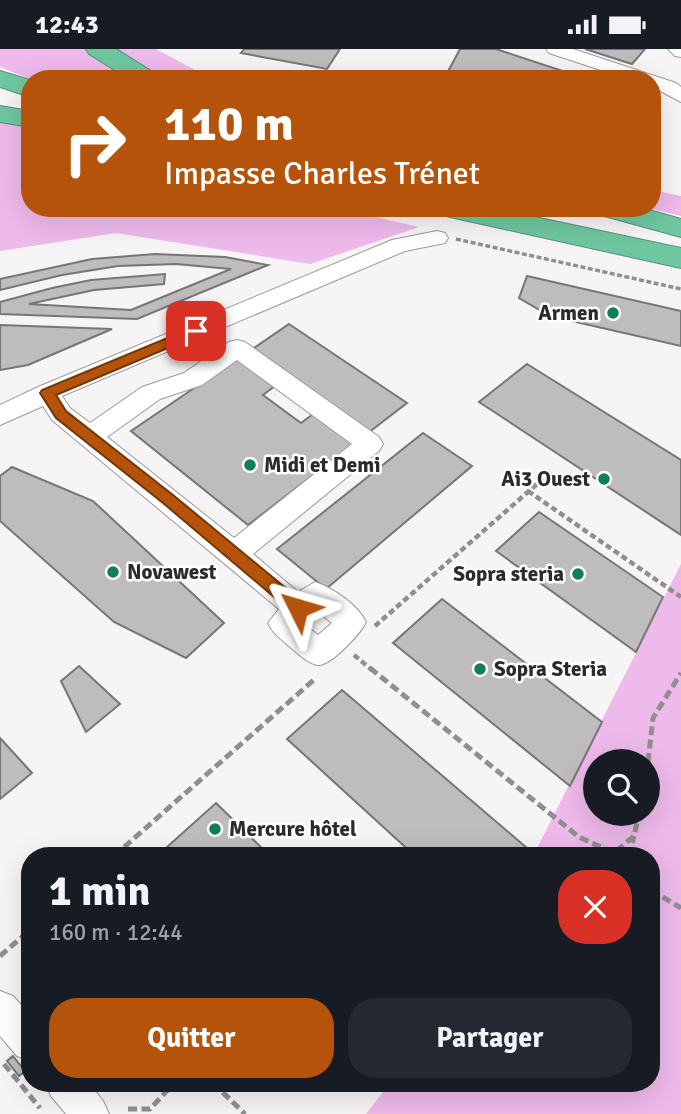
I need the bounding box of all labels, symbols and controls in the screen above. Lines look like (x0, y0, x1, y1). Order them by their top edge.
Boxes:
text: 12:43 (35, 9, 99, 41)
text: 110 m (164, 94, 294, 154)
icon: right (49, 98, 140, 189)
text: Impasse Charles Trénet (164, 154, 480, 193)
place label: Armen (538, 300, 599, 326)
pin (166, 301, 226, 361)
marker: Armen (605, 305, 621, 321)
icon: arrive (177, 312, 215, 350)
place label: Midi et Demi (264, 452, 381, 478)
marker: Midi et Demi (242, 457, 258, 473)
place label: Ai3 Ouest (501, 466, 590, 492)
marker: Ai3 Ouest (596, 471, 612, 487)
place label: Novawest (127, 559, 216, 585)
place label: Sopra steria (453, 561, 564, 587)
marker: Novawest (105, 564, 121, 580)
marker: Sopra steria (570, 566, 586, 582)
position arrow (261, 571, 335, 645)
place label: Sopra Steria (494, 656, 607, 682)
marker: Sopra Steria (472, 661, 488, 677)
map controls (583, 749, 660, 826)
button: search (583, 749, 660, 826)
place label: Mercure hôtel (229, 816, 357, 842)
marker: Mercure hôtel (207, 821, 223, 837)
text: 1 min (49, 866, 150, 917)
button: close (558, 870, 632, 944)
text: 160 m · 12:44 (49, 918, 183, 947)
button: Quitter (49, 998, 334, 1078)
button: Partager (348, 998, 632, 1078)

